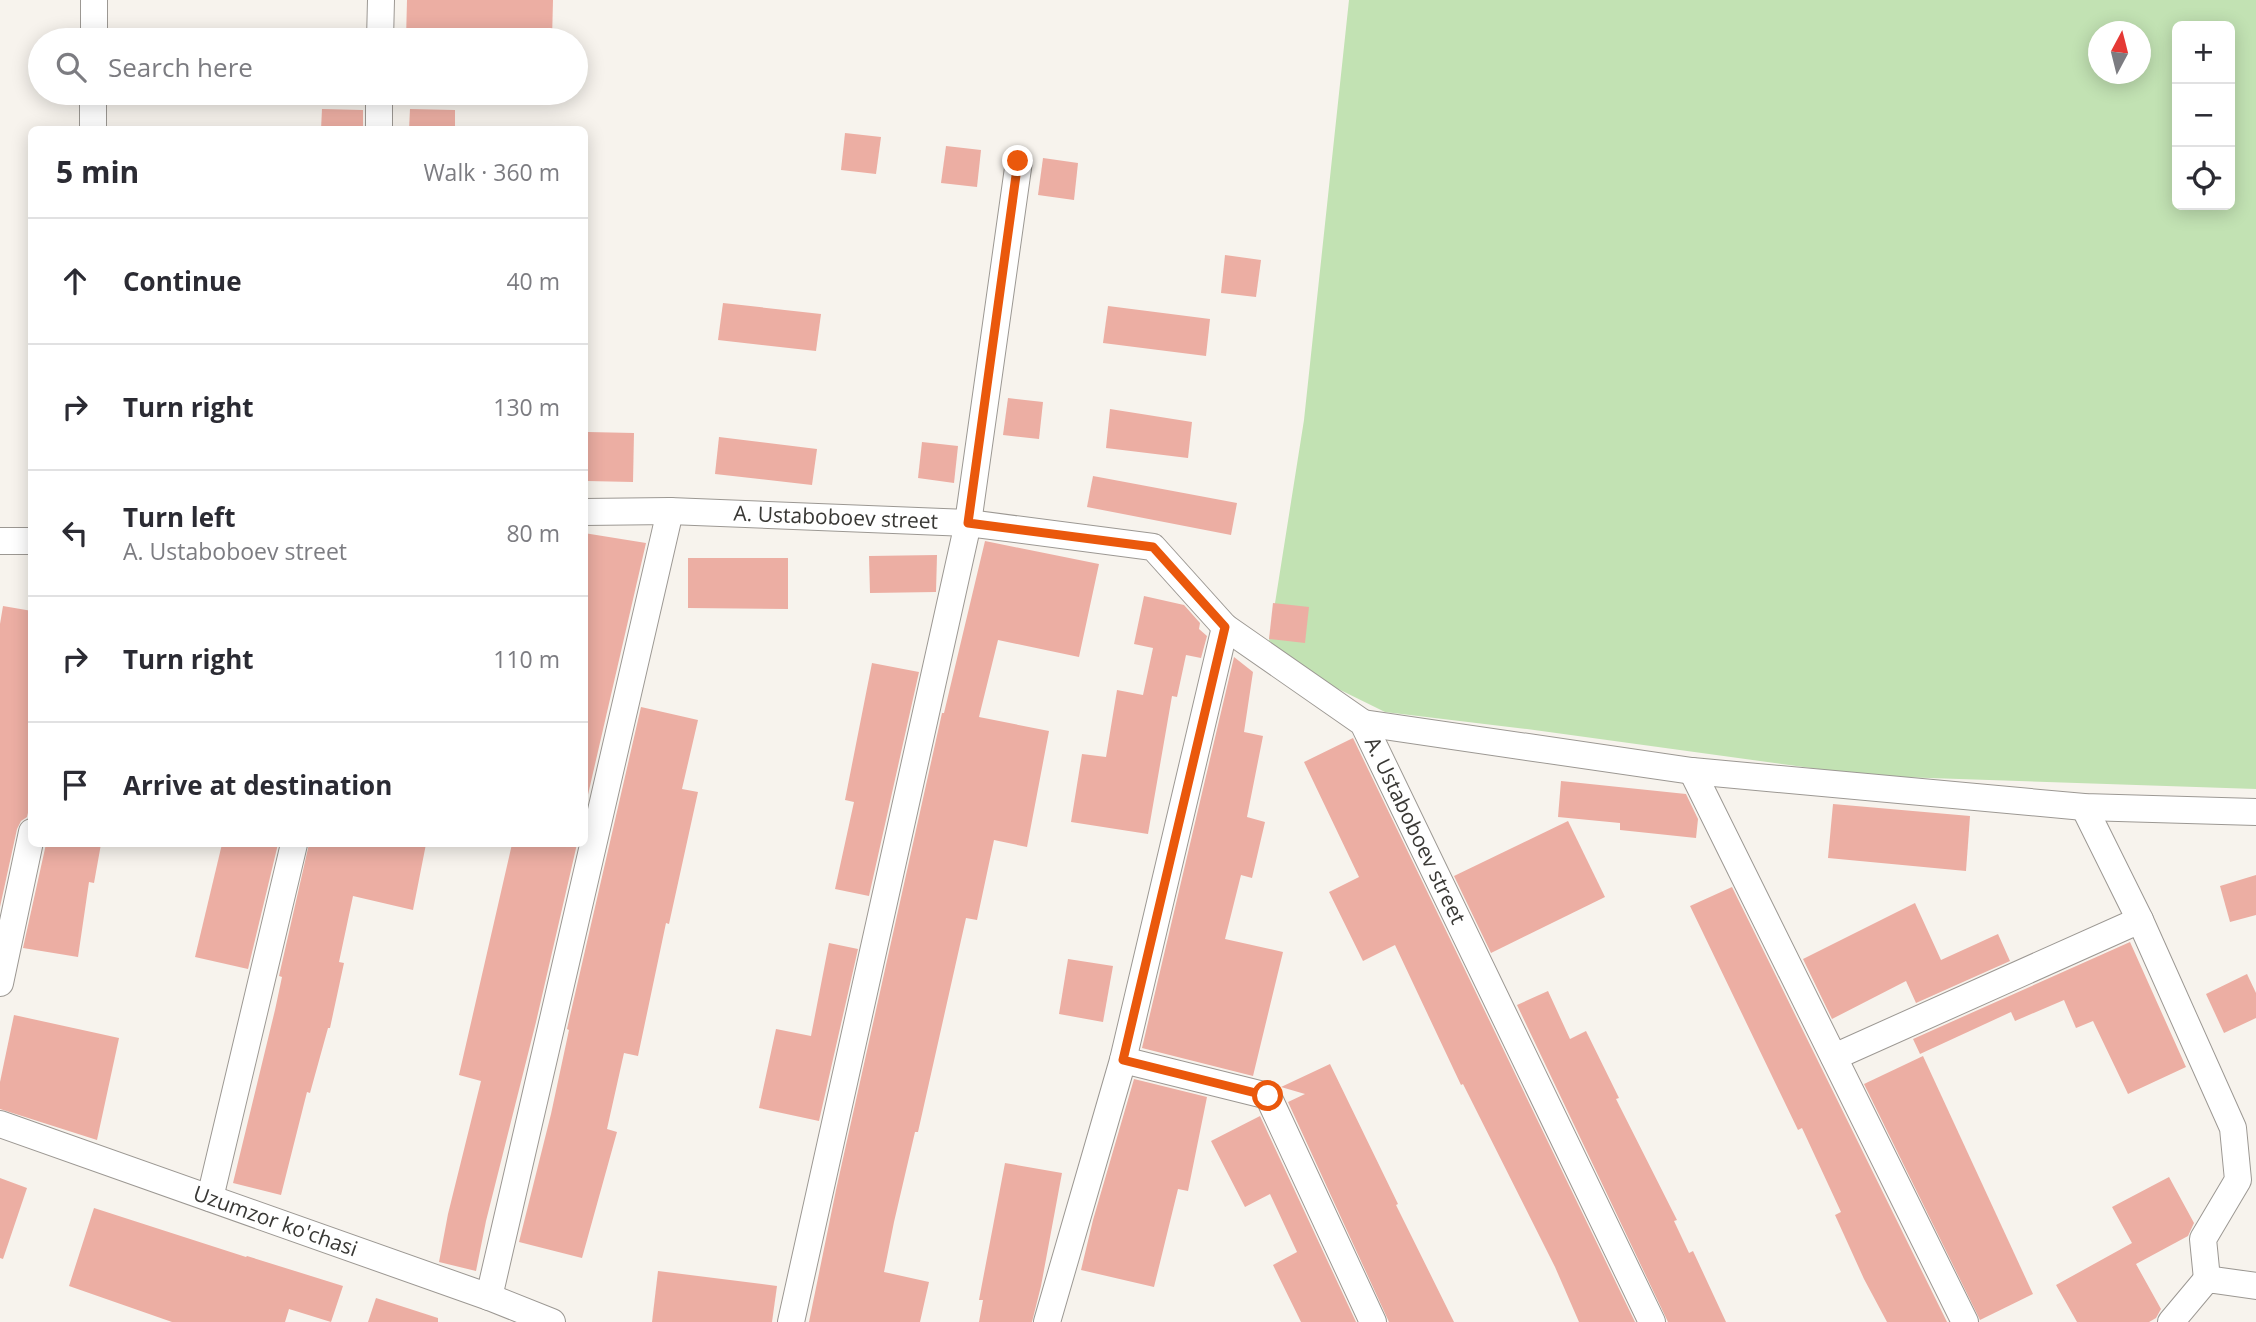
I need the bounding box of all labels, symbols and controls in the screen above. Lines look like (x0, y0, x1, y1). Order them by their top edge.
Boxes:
north arrow (2088, 21, 2151, 84)
map controls (2172, 21, 2235, 210)
button: + (2172, 21, 2235, 84)
search box (28, 28, 588, 105)
icon: search (52, 48, 90, 86)
text: Search here (108, 49, 253, 85)
button: − (2172, 84, 2235, 147)
route end (1002, 145, 1033, 176)
button: locate (2172, 147, 2235, 210)
text: 5 min (56, 151, 139, 192)
text: Walk · 360 m (423, 156, 560, 188)
icon: ahead (56, 262, 94, 300)
text: Continue (123, 263, 242, 299)
text: 40 m (506, 265, 560, 297)
icon: right (56, 388, 94, 426)
text: Turn right (123, 389, 254, 425)
text: 130 m (493, 391, 560, 423)
text: Turn left (123, 499, 235, 535)
street label: A. Ustaboboev street (733, 499, 939, 535)
icon: left (56, 514, 94, 552)
text: 80 m (506, 517, 560, 549)
text: A. Ustaboboev street (123, 535, 347, 567)
icon: right (56, 640, 94, 678)
text: Turn right (123, 641, 254, 677)
text: 110 m (493, 643, 560, 675)
street label: A. Ustaboboev street (1359, 732, 1473, 928)
icon: arrive (56, 766, 94, 804)
text: Arrive at destination (123, 767, 392, 803)
route start (1252, 1080, 1283, 1111)
street label: Uzumzor ko'chasi (190, 1179, 361, 1262)

